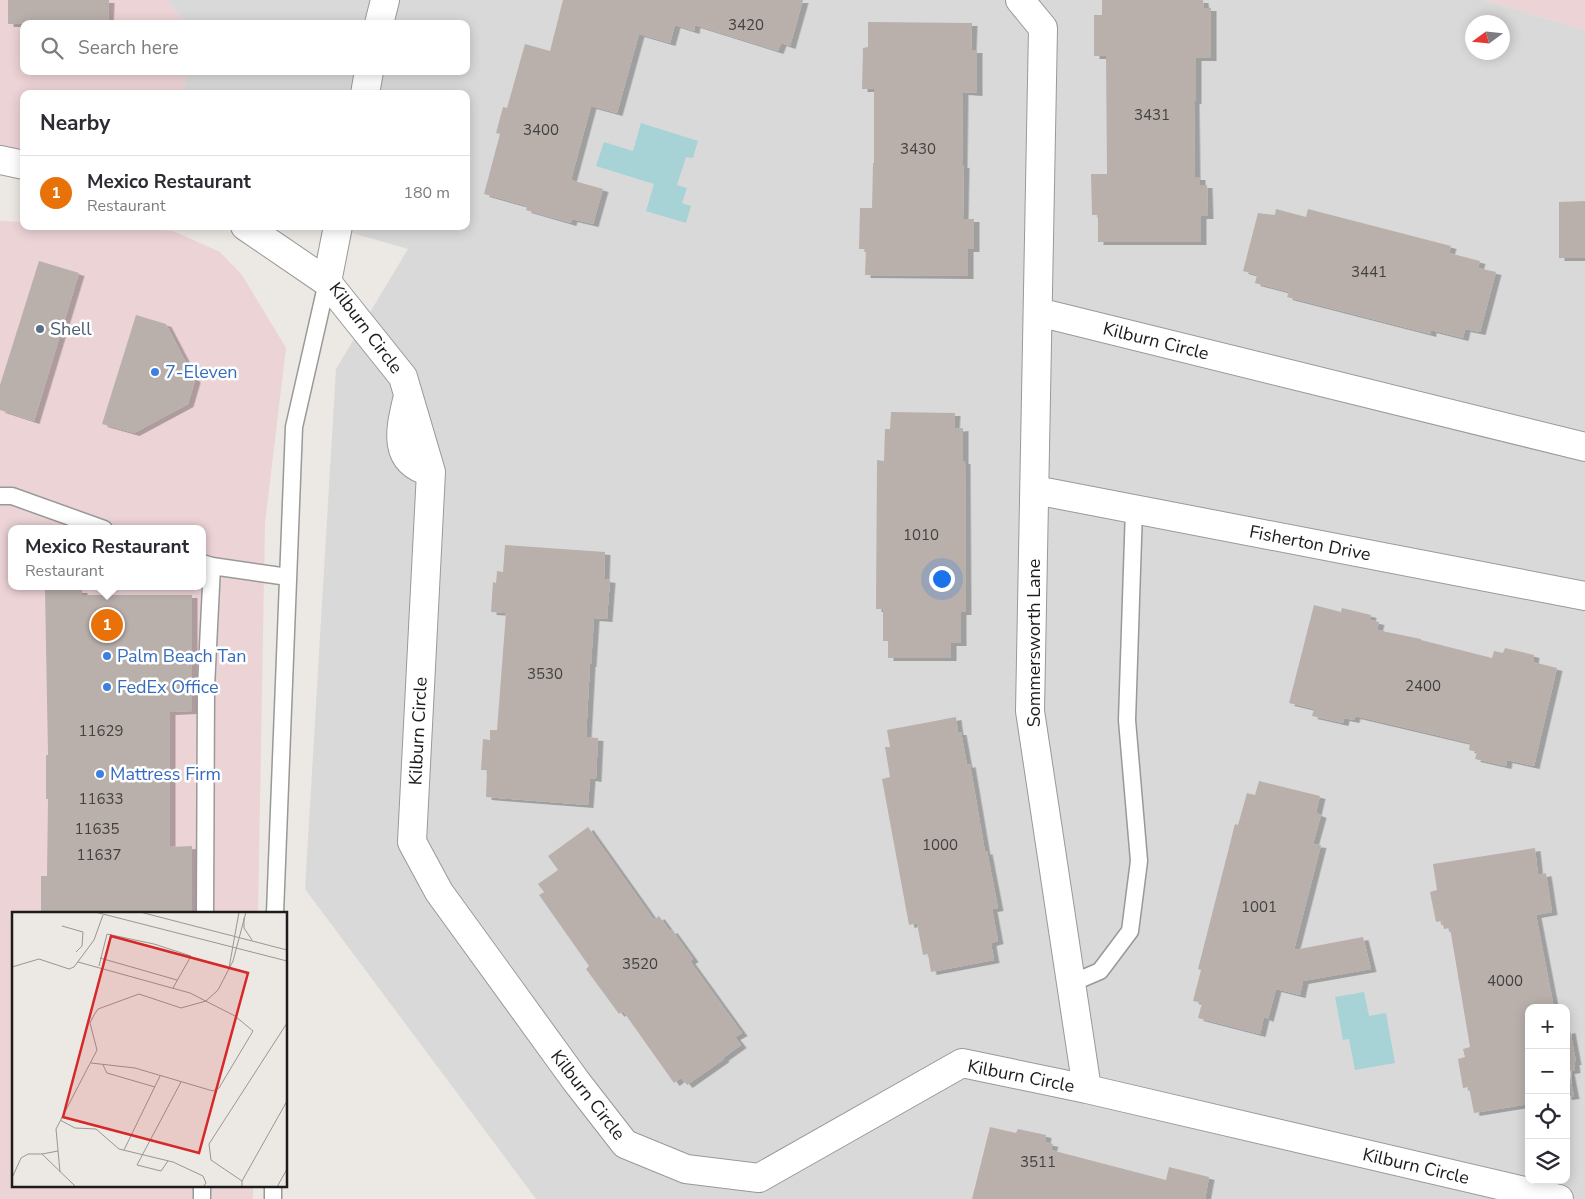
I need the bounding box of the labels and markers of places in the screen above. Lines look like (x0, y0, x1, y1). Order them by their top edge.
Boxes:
place label: Shell (50, 317, 92, 341)
marker: Shell (34, 323, 46, 335)
place label: 7-Eleven (165, 360, 238, 384)
marker: 7-Eleven (149, 366, 161, 378)
pin: 1 (91, 606, 123, 644)
place label: Palm Beach Tan (117, 644, 247, 668)
marker: Palm Beach Tan (101, 650, 113, 662)
place label: FedEx Office (117, 675, 218, 699)
marker: FedEx Office (101, 681, 113, 693)
place label: Mattress Firm (110, 762, 221, 786)
marker: Mattress Firm (94, 768, 106, 780)

